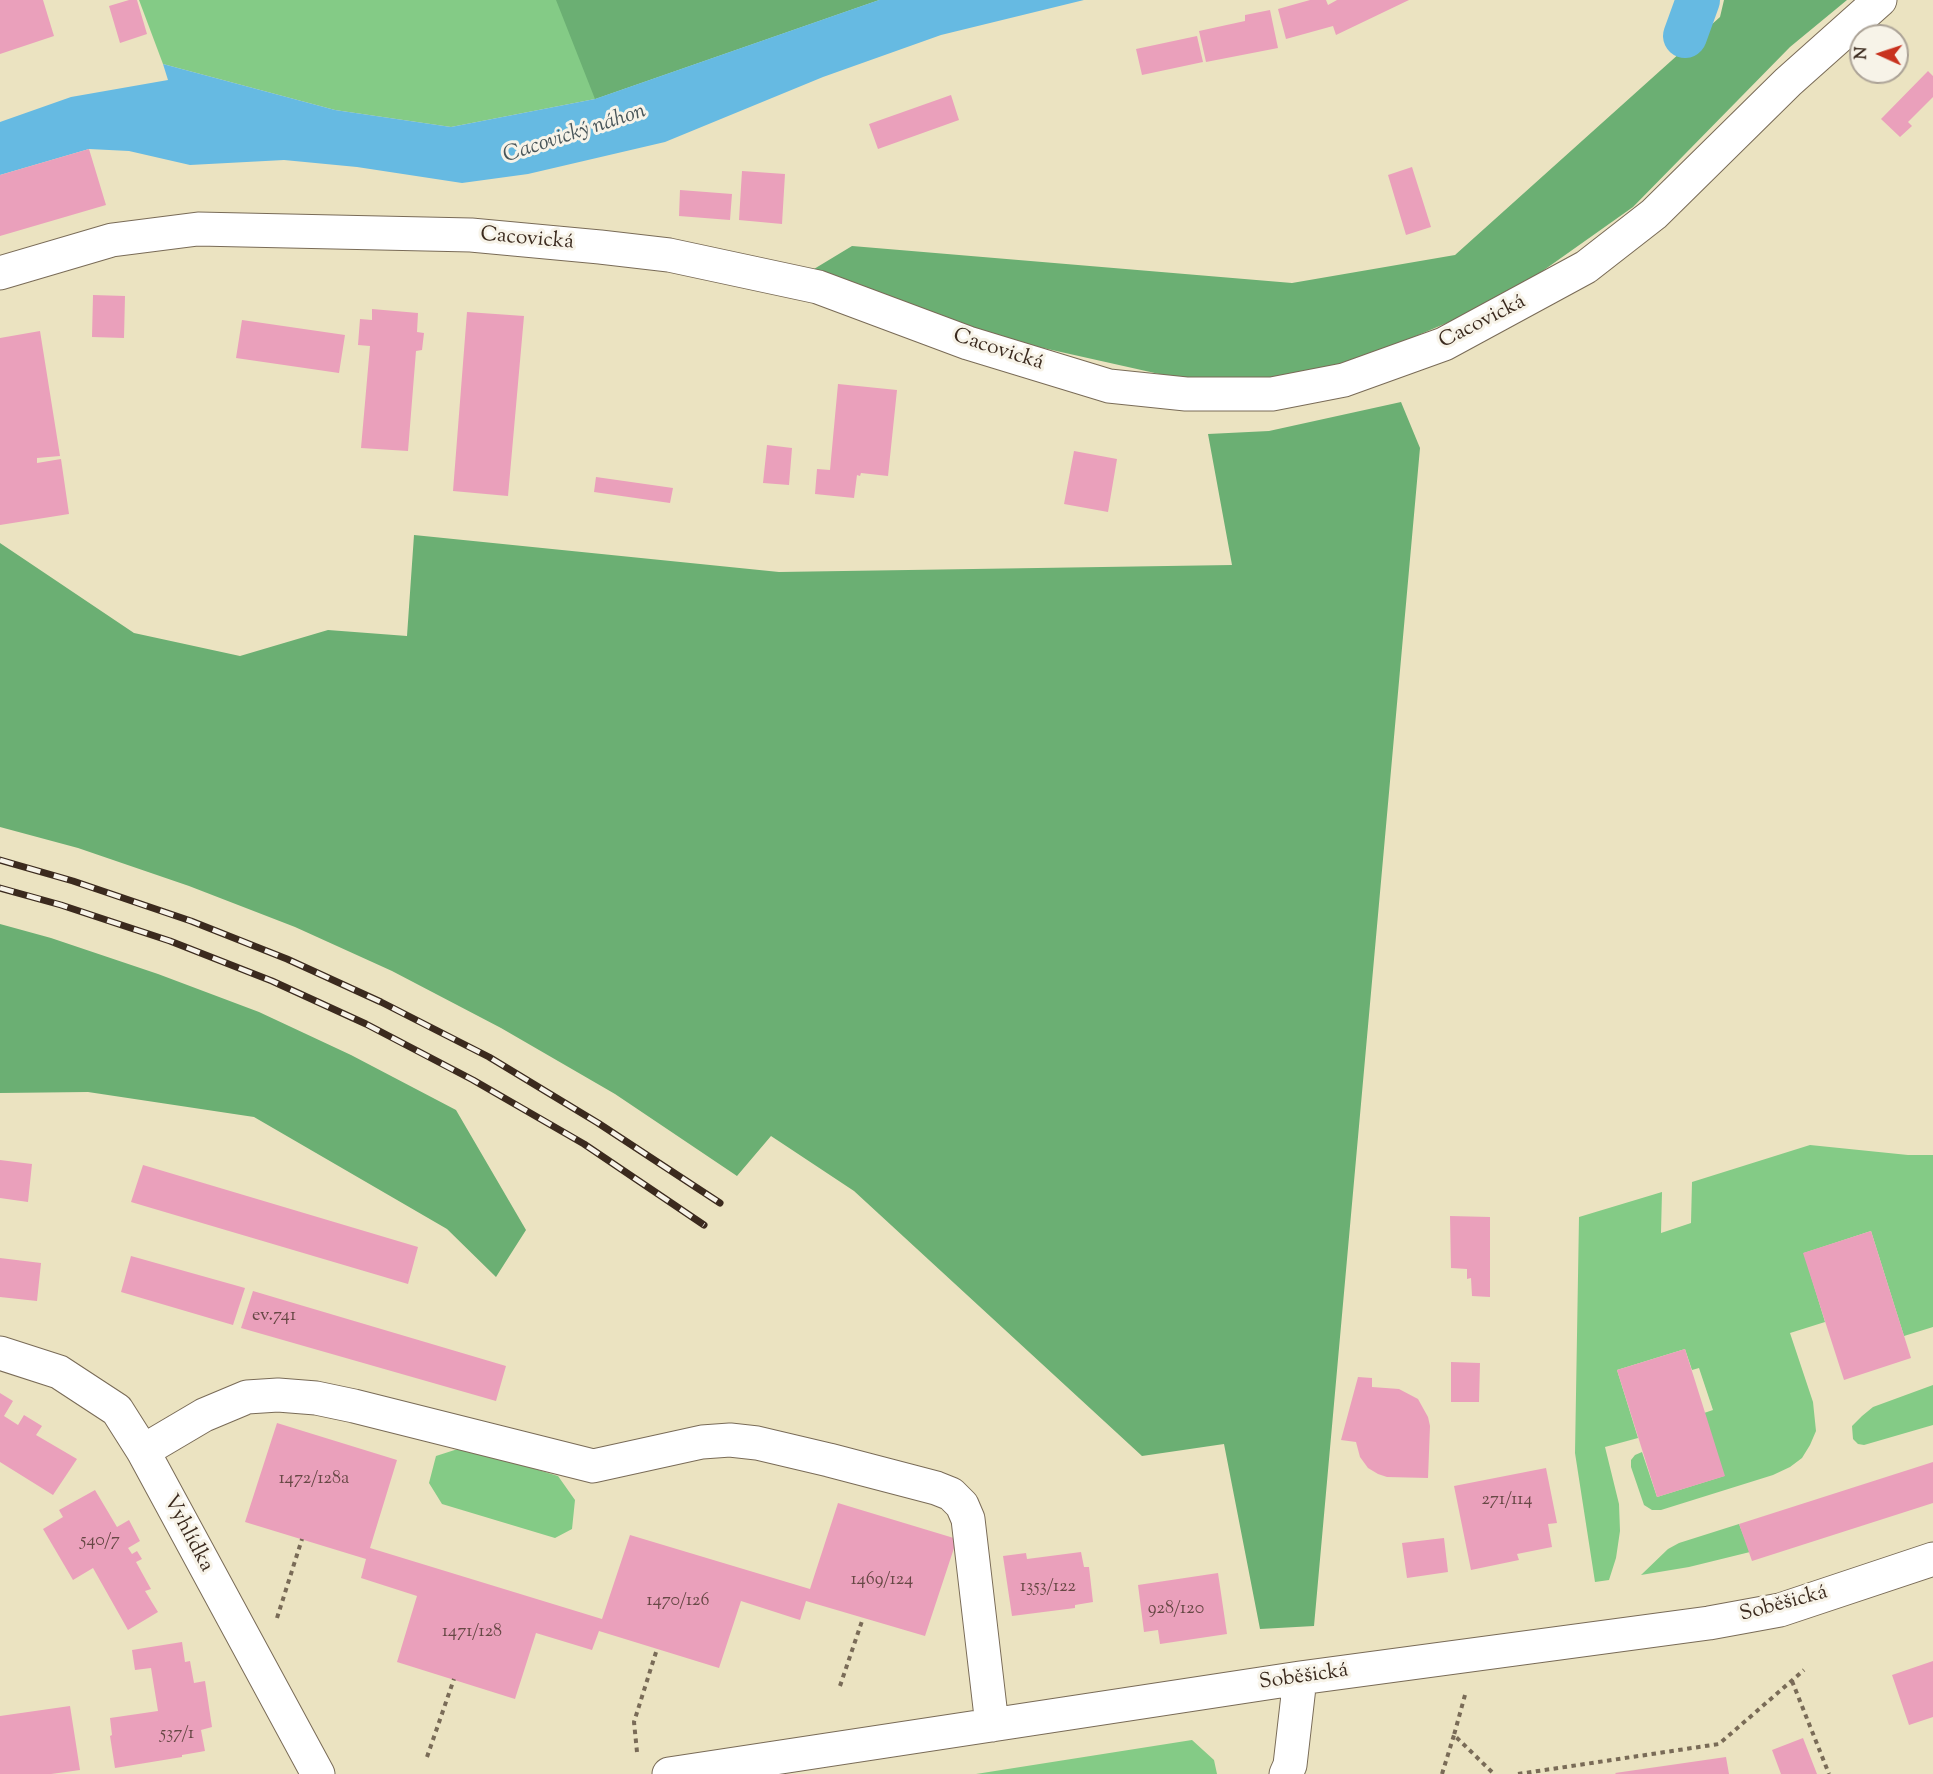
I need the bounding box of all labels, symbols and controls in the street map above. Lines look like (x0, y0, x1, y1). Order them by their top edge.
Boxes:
north arrow (1849, 24, 1909, 84)
text: N (1851, 46, 1874, 60)
water label: Cacovický náhon (500, 99, 650, 171)
street label: Cacovická (479, 223, 575, 257)
street label: Cacovická (1436, 290, 1530, 356)
street label: Cacovická (950, 325, 1046, 377)
house number: ev.741 (252, 1306, 296, 1328)
house number: 1472/128a (279, 1469, 349, 1491)
house number: 271/114 (1481, 1490, 1533, 1512)
street label: Vyhlídka (156, 1491, 218, 1577)
house number: 540/7 (80, 1531, 120, 1553)
house number: 1469/124 (851, 1570, 913, 1592)
house number: 1353/122 (1020, 1577, 1076, 1599)
street label: Soběšická (1737, 1581, 1831, 1629)
house number: 1470/126 (647, 1591, 709, 1613)
house number: 928/120 (1148, 1599, 1204, 1621)
house number: 1471/128 (442, 1622, 502, 1644)
street label: Soběšická (1258, 1659, 1350, 1697)
house number: 537/1 (160, 1724, 194, 1746)

